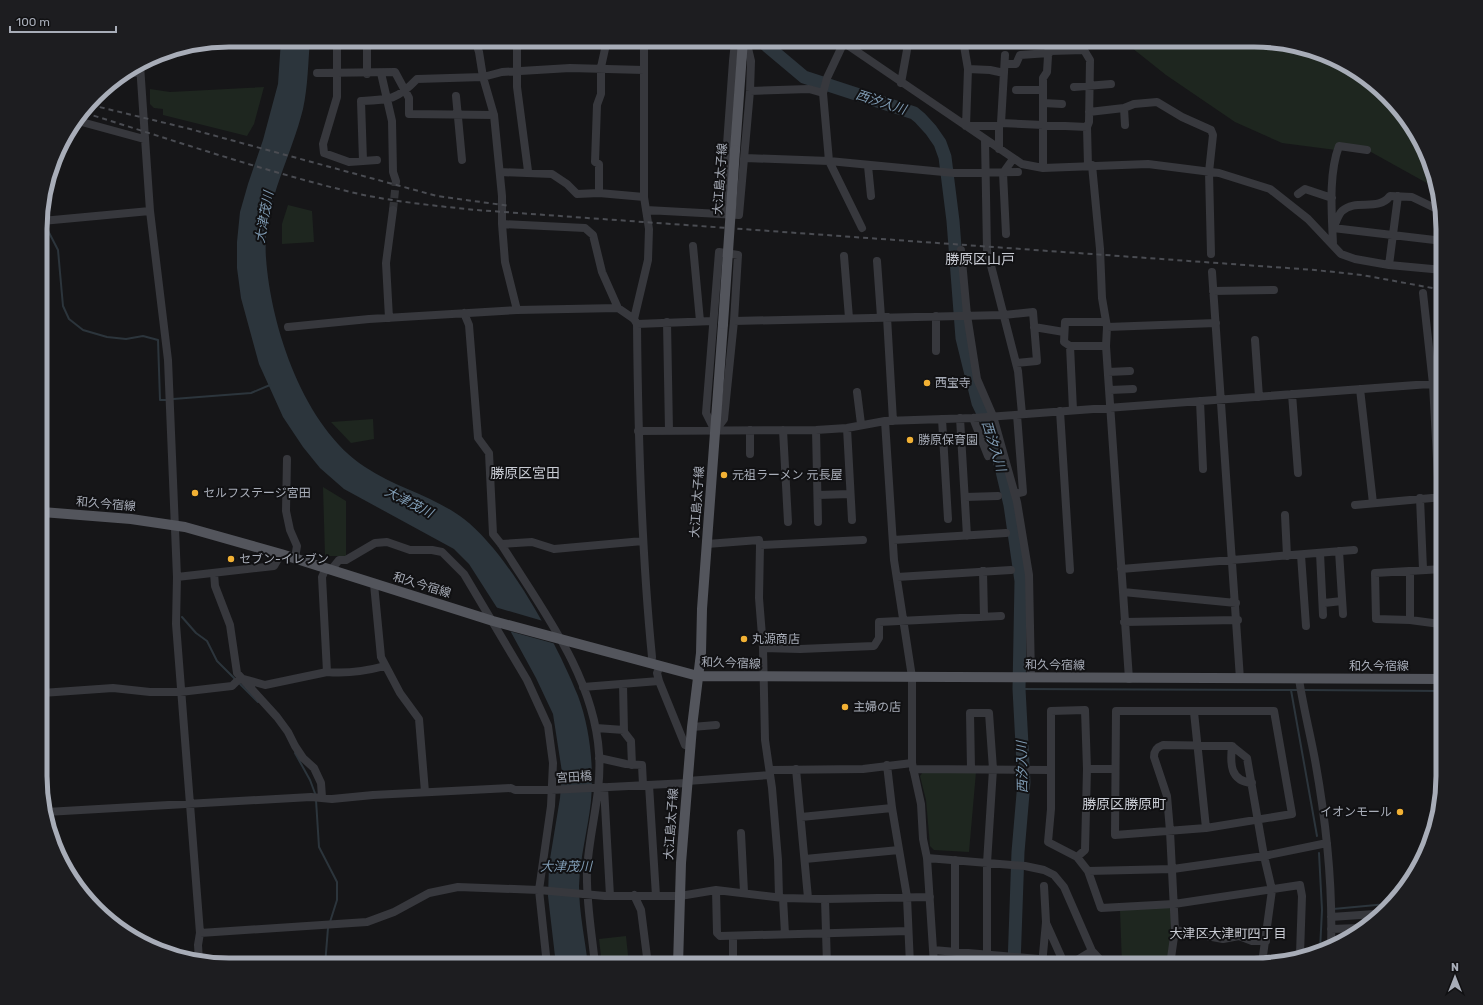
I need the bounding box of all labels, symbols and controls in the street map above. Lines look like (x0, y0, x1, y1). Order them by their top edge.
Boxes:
scale bar (10, 8, 116, 34)
text: 100 m (16, 15, 50, 29)
water label: 西汐入川 (854, 87, 910, 118)
street label: 大江島太子線 (711, 143, 729, 215)
water label: 大津茂川 (252, 188, 276, 244)
district label: 勝原区山戸 (945, 251, 1015, 268)
place label: 西宝寺 (935, 376, 971, 390)
marker: 西宝寺 (922, 378, 932, 388)
water label: 西汐入川 (979, 419, 1009, 475)
place label: 勝原保育園 (918, 433, 978, 447)
marker: 勝原保育園 (905, 435, 915, 445)
district label: 勝原区宮田 (490, 465, 560, 482)
street label: 大江島太子線 (688, 466, 706, 538)
place label: 元祖ラーメン 元長屋 (732, 468, 842, 482)
marker: 元祖ラーメン 元長屋 (719, 470, 729, 480)
water label: 大津茂川 (382, 484, 437, 521)
place label: セルフステージ宮田 (203, 486, 311, 500)
marker: セルフステージ宮田 (190, 488, 200, 498)
street label: 和久今宿線 (75, 494, 137, 514)
place label: セブン-イレブン (239, 552, 329, 566)
marker: セブン-イレブン (226, 554, 236, 564)
street label: 和久今宿線 (391, 570, 453, 600)
place label: 丸源商店 (752, 632, 800, 646)
marker: 丸源商店 (739, 634, 749, 644)
street label: 和久今宿線 (701, 655, 761, 671)
street label: 和久今宿線 (1025, 657, 1085, 673)
street label: 和久今宿線 (1349, 659, 1409, 673)
place label: 主婦の店 (853, 700, 901, 714)
marker: 主婦の店 (840, 702, 850, 712)
water label: 西汐入川 (1014, 739, 1030, 793)
street label: 宮田橋 (556, 769, 592, 785)
street label: 大江島太子線 (662, 788, 680, 860)
district label: 勝原区勝原町 (1082, 796, 1166, 813)
place label: イオンモール (1320, 805, 1392, 819)
marker: イオンモール (1395, 807, 1405, 817)
water label: 大津茂川 (540, 859, 594, 874)
district label: 大津区大津町四丁目 (1169, 926, 1287, 941)
north arrow (1435, 957, 1475, 997)
text: N (1451, 961, 1459, 974)

